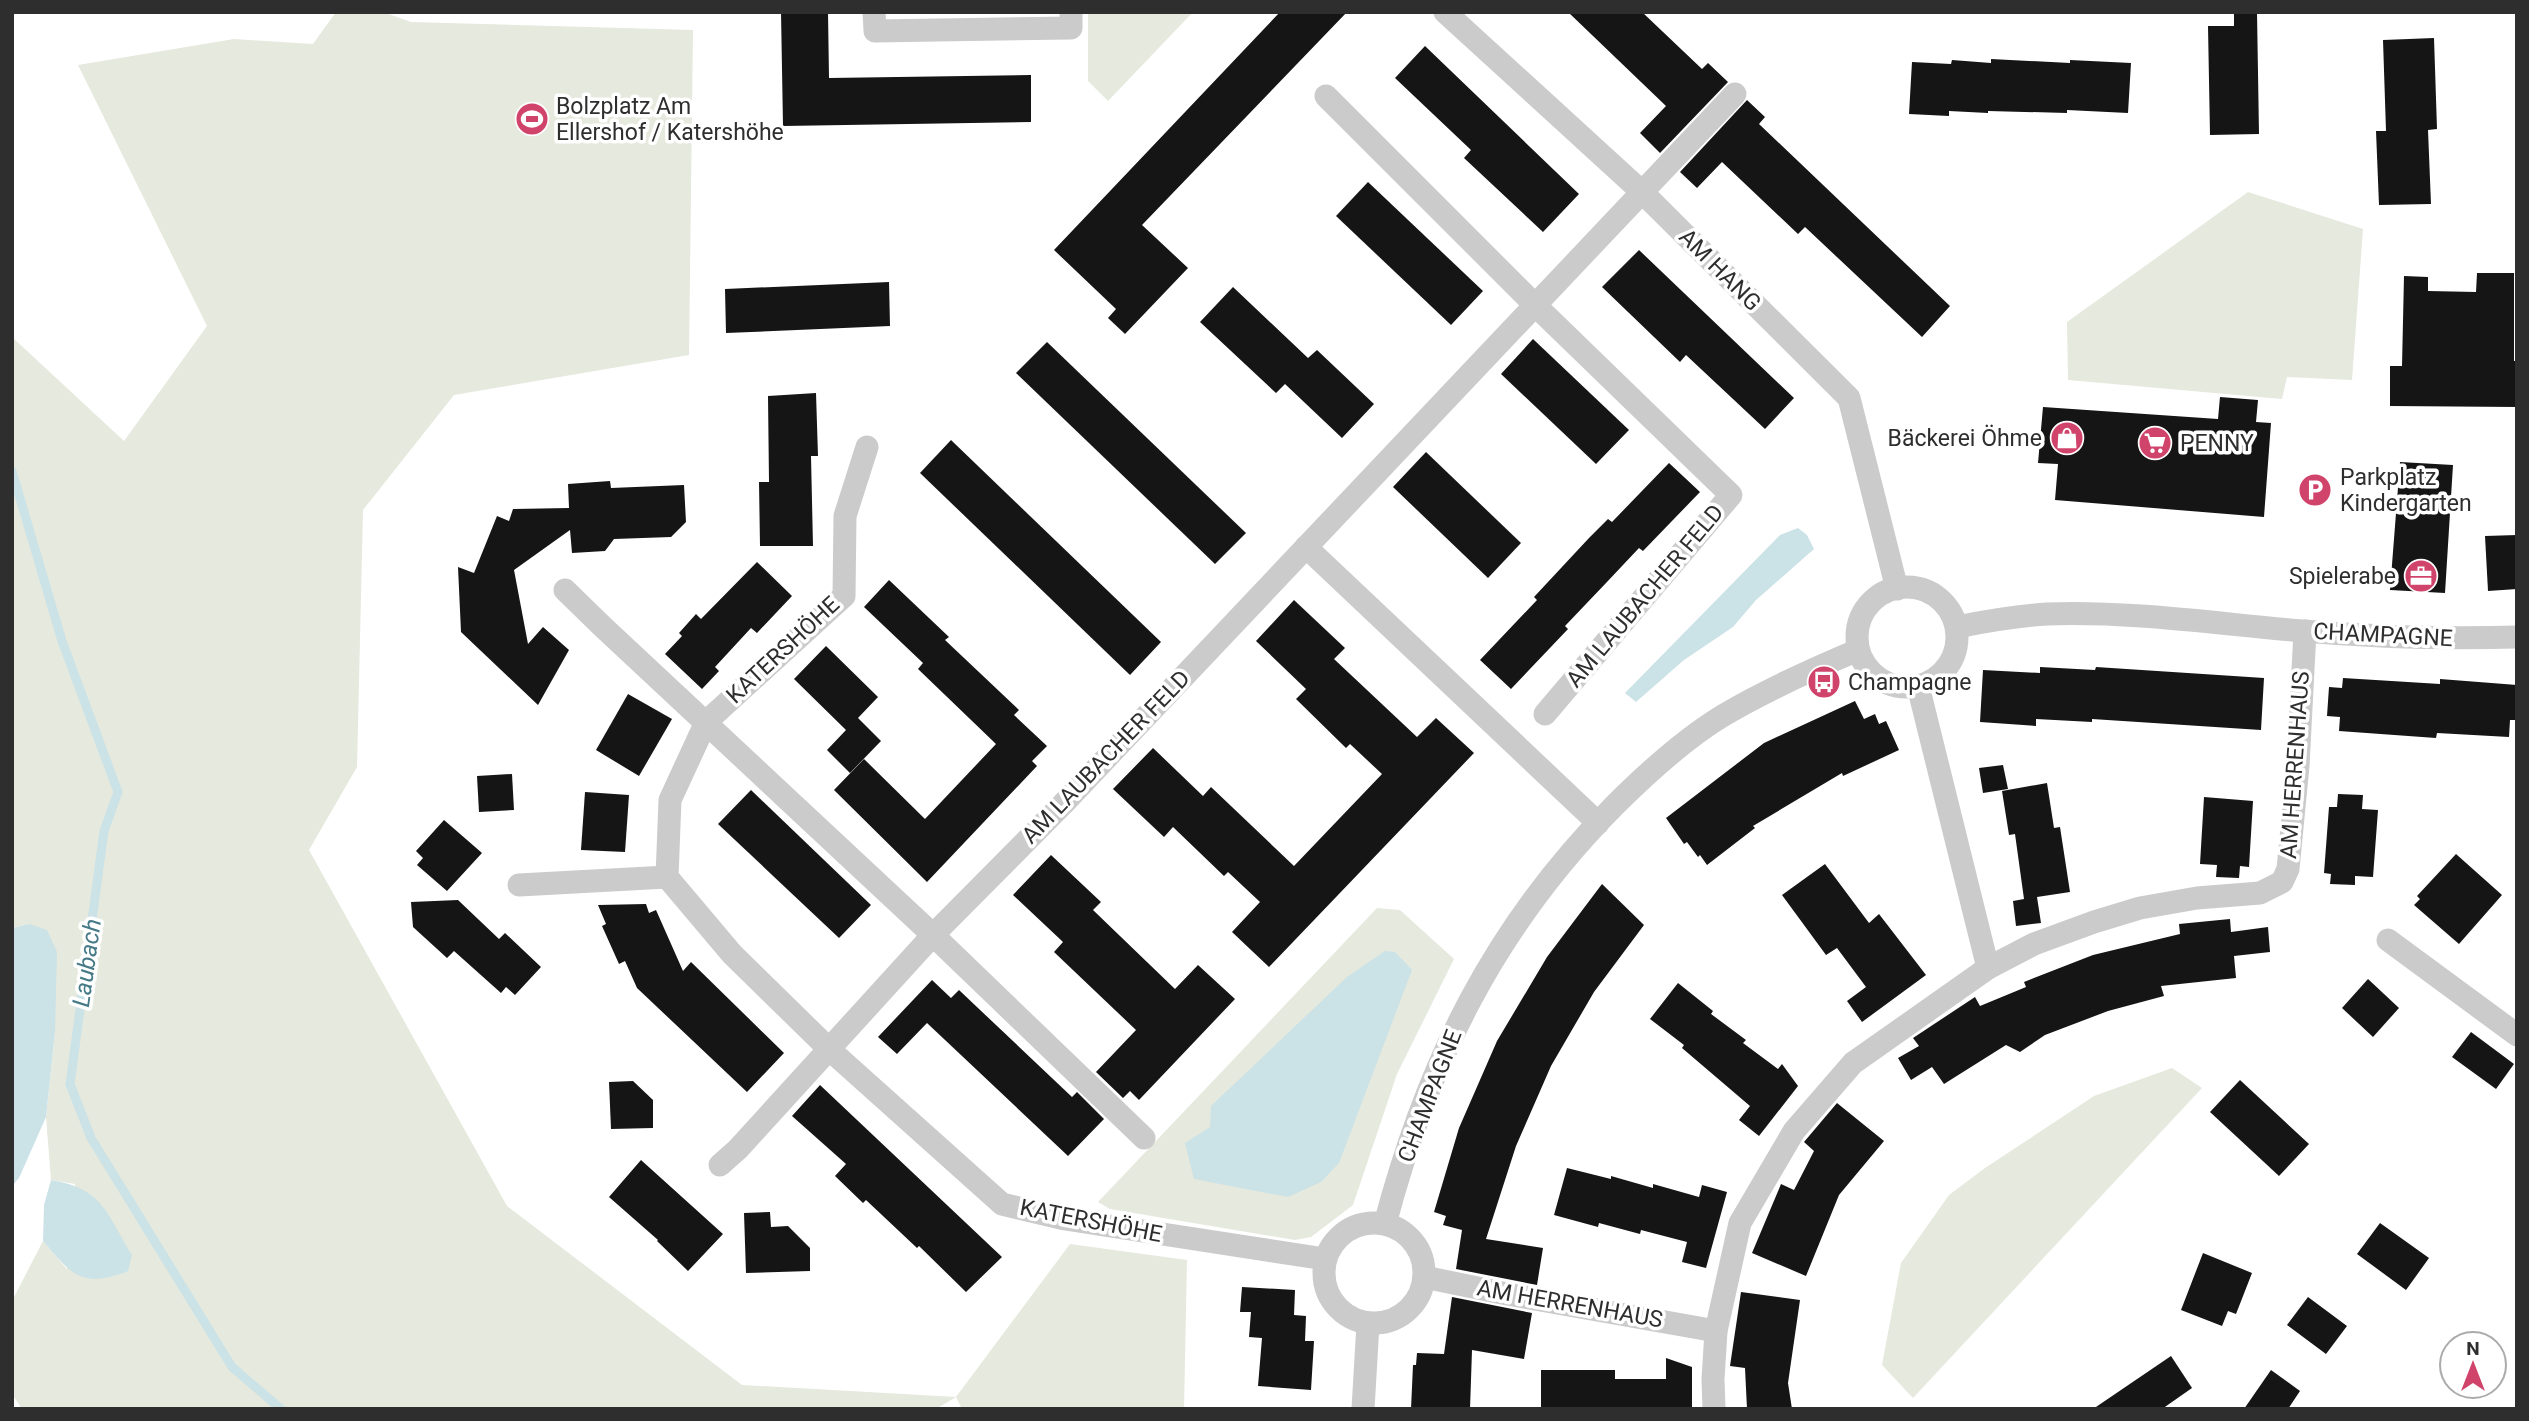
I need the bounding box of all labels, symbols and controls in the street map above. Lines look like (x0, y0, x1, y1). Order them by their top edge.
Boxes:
place label: Bolzplatz Am Ellershof / Katershöhe (556, 93, 784, 146)
sports icon: Bolzplatz Am Ellershof / Katershöhe (513, 100, 551, 138)
street label: AM HANG (1674, 224, 1766, 316)
shop icon: Bäckerei Öhme (2048, 419, 2086, 457)
place label: Bäckerei Öhme (1888, 424, 2042, 452)
supermarket icon: PENNY (2136, 424, 2174, 462)
place label: PENNY (2180, 430, 2254, 457)
place label: Parkplatz Kindergarten (2340, 464, 2472, 517)
parking icon: Parkplatz Kindergarten (2296, 471, 2334, 509)
street label: AM LAUBACHER FELD (1561, 499, 1729, 693)
office icon: Spielerabe (2402, 557, 2440, 595)
place label: Spielerabe (2289, 563, 2396, 590)
street label: KATERSHÖHE (720, 590, 845, 709)
street label: CHAMPAGNE (2313, 618, 2453, 652)
bus stop icon: Champagne (1805, 663, 1843, 701)
street label: AM LAUBACHER FELD (1016, 665, 1196, 849)
place label: Champagne (1848, 669, 1972, 696)
street label: AM HERRENHAUS (2275, 670, 2315, 860)
water label: Laubach (67, 917, 107, 1009)
street label: CHAMPAGNE (1392, 1026, 1468, 1166)
street label: KATERSHÖHE (1018, 1193, 1165, 1248)
street label: AM HERRENHAUS (1475, 1274, 1665, 1334)
north arrow (2438, 1330, 2508, 1400)
text: N (2466, 1337, 2480, 1360)

